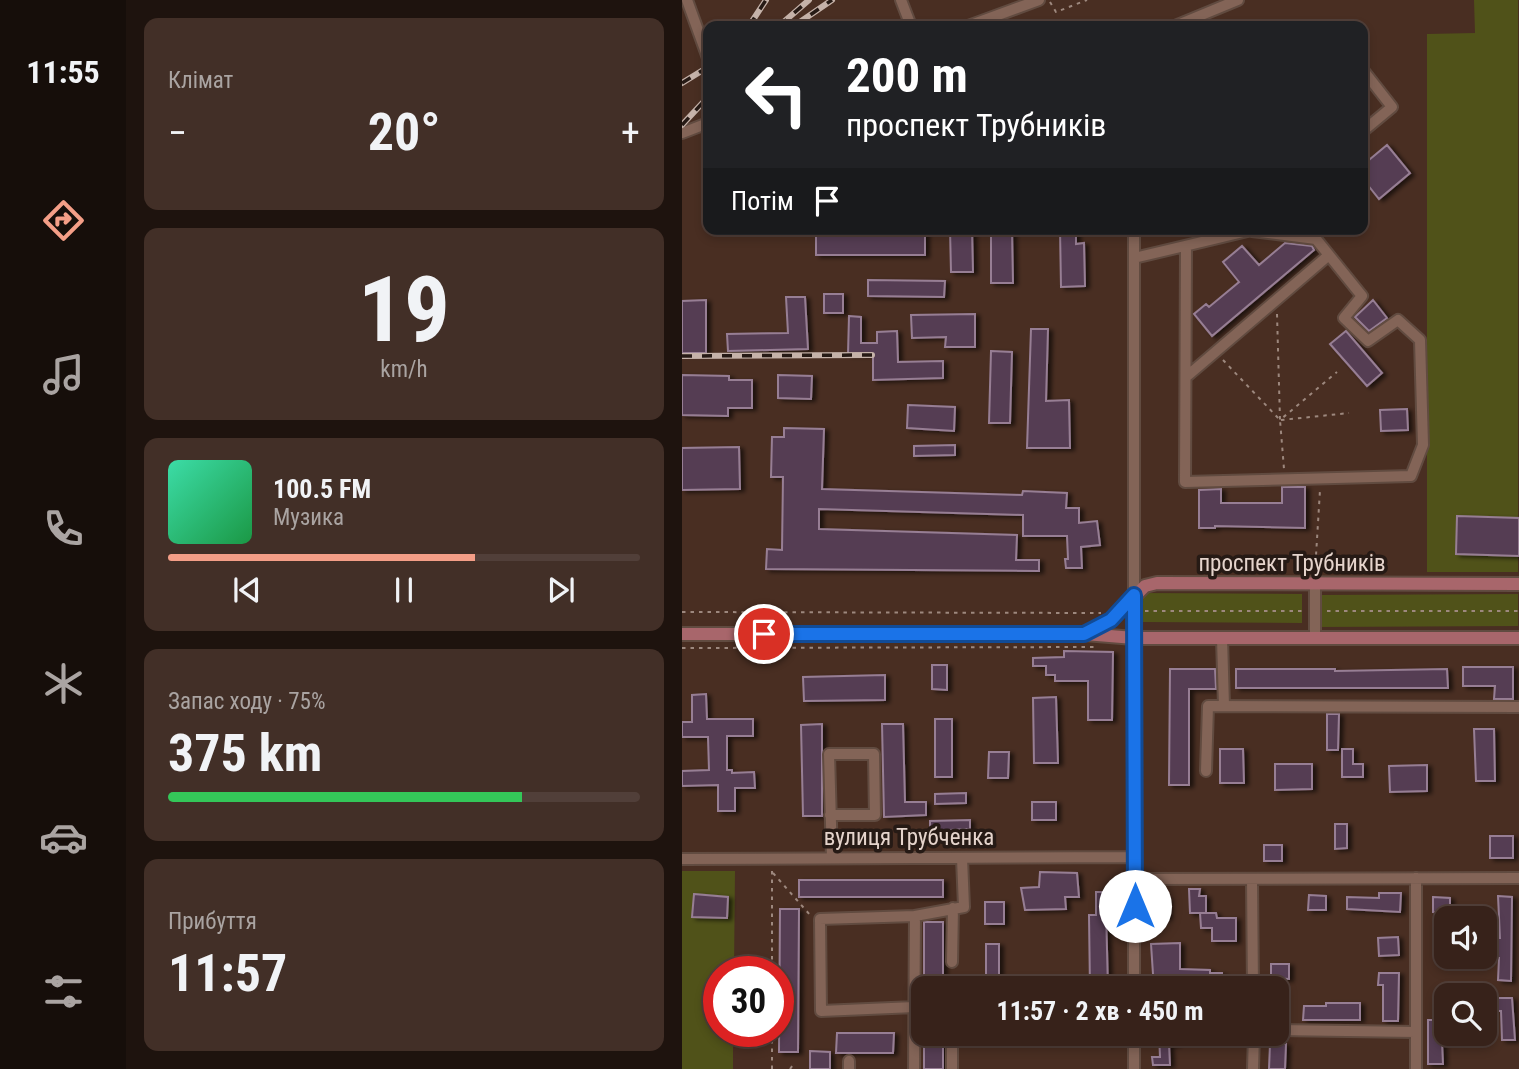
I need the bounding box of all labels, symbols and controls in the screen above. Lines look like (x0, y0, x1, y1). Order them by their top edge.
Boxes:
text: 200 m (846, 47, 968, 104)
icon: left (731, 49, 822, 140)
text: 11:55 (26, 53, 100, 91)
text: Клімат (168, 67, 233, 94)
text: 20° (368, 102, 440, 163)
text: проспект Трубників (846, 106, 1106, 144)
text: − (168, 111, 187, 155)
text: + (621, 111, 640, 155)
icon: arrive (808, 182, 846, 220)
text: Потім (731, 186, 794, 216)
icon: directions (39, 196, 88, 245)
text: 19 (358, 257, 450, 363)
icon: music (39, 350, 88, 399)
text: km/h (380, 356, 428, 383)
text: 100.5 FM (273, 474, 371, 504)
icon: phone (39, 504, 88, 553)
text: Музика (273, 504, 344, 531)
street label: проспект Трубників (1198, 550, 1386, 577)
icon: previous (228, 571, 266, 609)
icon: pause (385, 571, 423, 609)
icon: next (542, 571, 580, 609)
pin (734, 604, 794, 664)
icon: arrive (745, 615, 783, 653)
icon: climate (39, 659, 88, 708)
text: Запас ходу · 75% (168, 688, 326, 715)
text: 375 km (168, 723, 322, 784)
icon: car (39, 813, 88, 862)
street label: вулиця Трубченка (824, 824, 994, 851)
position arrow (1098, 869, 1172, 943)
map controls (1434, 906, 1497, 1046)
button: sound (1434, 906, 1497, 969)
text: Прибуття (168, 908, 257, 935)
text: 11:57 (168, 943, 287, 1004)
speed limit sign: 30 (703, 956, 794, 1047)
icon: filters (39, 967, 88, 1016)
button: search (1434, 983, 1497, 1046)
text: 11:57 · 2 хв · 450 m (997, 996, 1203, 1026)

